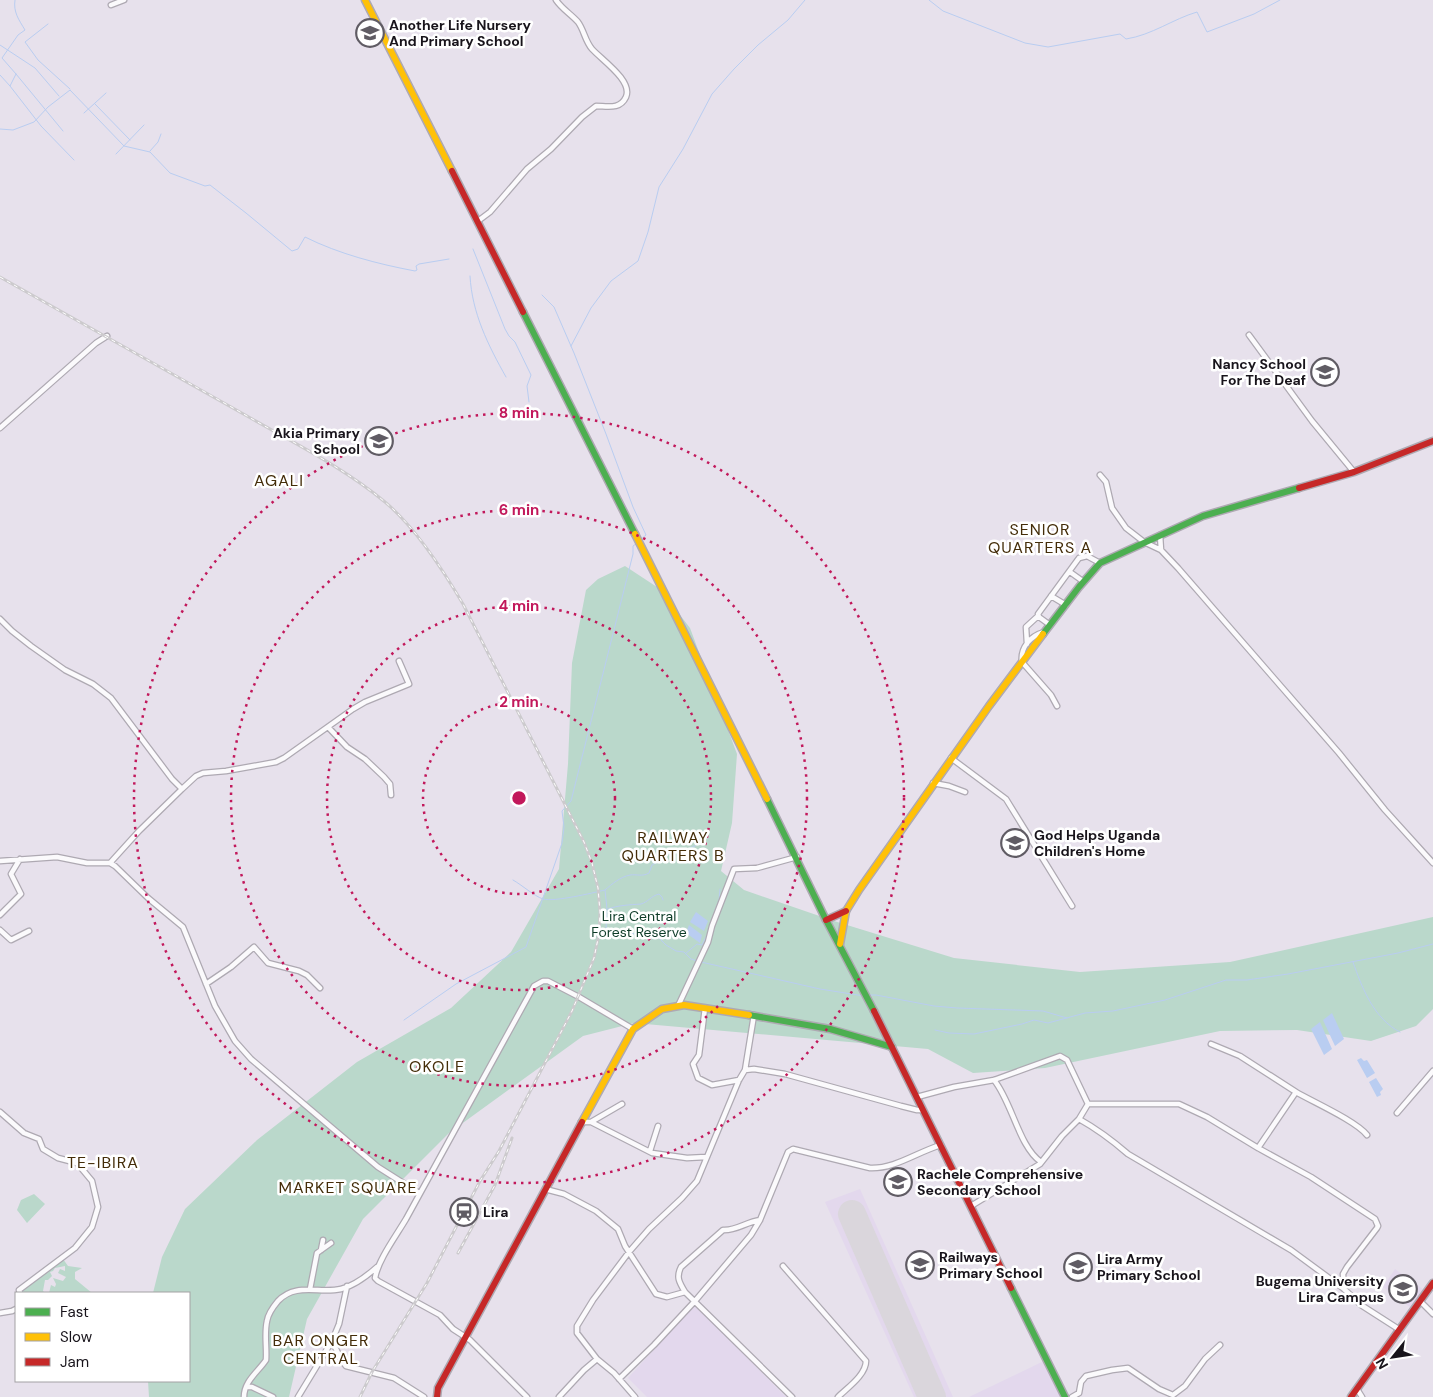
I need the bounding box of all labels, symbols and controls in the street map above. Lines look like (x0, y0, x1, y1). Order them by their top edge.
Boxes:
place label: Another Life Nursery And Primary School (389, 16, 531, 50)
school or university icon: Another Life Nursery And Primary School (355, 18, 385, 48)
place label: Nancy School For The Deaf (1212, 355, 1306, 389)
school or university icon: Nancy School For The Deaf (1310, 357, 1340, 387)
text: 8 min (499, 403, 539, 423)
place label: Akia Primary School (273, 424, 361, 458)
school or university icon: Akia Primary School (364, 426, 394, 456)
district label: AGALI (254, 470, 304, 491)
text: 6 min (499, 500, 539, 520)
district label: SENIOR QUARTERS A (988, 519, 1092, 558)
text: 4 min (499, 596, 539, 616)
text: 2 min (499, 692, 539, 712)
centre of rings (510, 789, 528, 807)
place label: God Helps Uganda Children's Home (1034, 826, 1160, 860)
district label: RAILWAY QUARTERS B (621, 827, 725, 866)
school or university icon: God Helps Uganda Children's Home (1000, 828, 1030, 858)
park label: Lira Central Forest Reserve (591, 907, 687, 941)
district label: OKOLE (409, 1056, 465, 1077)
district label: TE-IBIRA (67, 1152, 139, 1173)
place label: Rachele Comprehensive Secondary School (917, 1165, 1083, 1199)
school or university icon: Rachele Comprehensive Secondary School (883, 1167, 913, 1197)
district label: MARKET SQUARE (278, 1177, 418, 1198)
station icon: Lira (449, 1197, 479, 1227)
place label: Lira (483, 1203, 509, 1221)
place label: Railways Primary School (939, 1248, 1042, 1282)
school or university icon: Railways Primary School (905, 1250, 935, 1280)
place label: Lira Army Primary School (1097, 1250, 1200, 1284)
school or university icon: Lira Army Primary School (1063, 1252, 1093, 1282)
place label: Bugema University Lira Campus (1256, 1272, 1385, 1306)
school or university icon: Bugema University Lira Campus (1388, 1274, 1418, 1304)
legend (15, 1292, 190, 1382)
text: Fast (60, 1302, 89, 1322)
text: Slow (60, 1327, 93, 1347)
district label: BAR ONGER CENTRAL (273, 1330, 369, 1369)
north arrow (1368, 1332, 1418, 1382)
text: Jam (60, 1352, 89, 1372)
text: N (1371, 1355, 1392, 1372)

